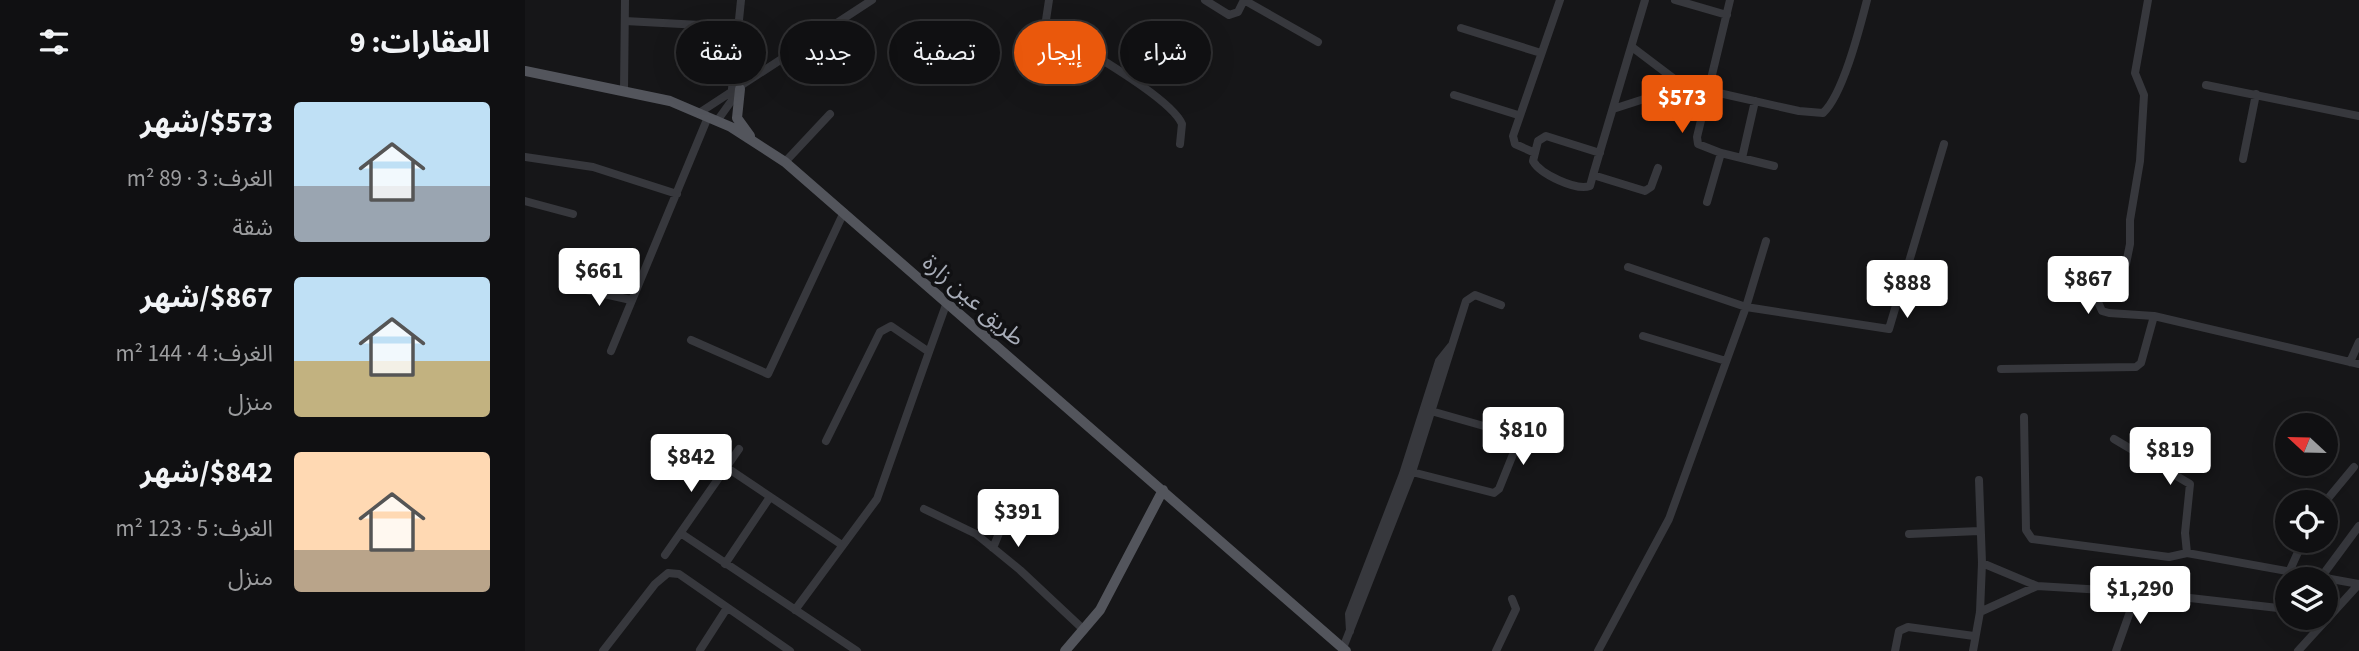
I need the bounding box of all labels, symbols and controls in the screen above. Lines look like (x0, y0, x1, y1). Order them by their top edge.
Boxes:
text: العقارات: 9 (350, 21, 490, 64)
chip: شقة (676, 21, 766, 84)
chip: جديد (780, 21, 875, 84)
chip: تصفية (889, 21, 1000, 84)
chip: إيجار (1014, 21, 1106, 84)
chip: شراء (1120, 21, 1211, 84)
icon: filters (35, 23, 73, 61)
pin: $573 (1641, 76, 1723, 135)
text: $573 (1658, 81, 1706, 114)
text: $573/شهر (140, 101, 273, 144)
icon: home (350, 130, 434, 214)
text: الغرف: 3 · 89 m² (127, 162, 273, 195)
text: شقة (232, 211, 273, 244)
street label: طريق عين زارة (915, 247, 1032, 354)
pin: $661 (558, 248, 640, 308)
text: $661 (575, 254, 623, 287)
pin: $867 (2047, 256, 2129, 316)
pin: $888 (1866, 260, 1948, 320)
text: $867 (2064, 262, 2112, 295)
text: $888 (1883, 266, 1931, 299)
text: $867/شهر (140, 276, 273, 319)
icon: home (350, 305, 434, 389)
text: الغرف: 4 · 144 m² (115, 337, 273, 370)
text: منزل (228, 386, 273, 419)
pin: $810 (1482, 407, 1564, 467)
text: $810 (1499, 413, 1547, 446)
north arrow (2275, 413, 2338, 476)
map controls (2275, 413, 2338, 630)
pin: $819 (2129, 428, 2211, 487)
text: $819 (2146, 433, 2194, 466)
pin: $842 (650, 434, 732, 494)
text: $842 (667, 440, 715, 473)
text: $842/شهر (140, 451, 273, 494)
icon: home (350, 480, 434, 564)
pin: $391 (977, 490, 1059, 549)
button: locate (2275, 490, 2338, 553)
text: $391 (994, 495, 1042, 528)
text: الغرف: 5 · 123 m² (115, 512, 273, 545)
text: منزل (228, 561, 273, 594)
pin: $1,290 (2083, 566, 2197, 626)
button: layers (2275, 567, 2338, 630)
text: $1,290 (2106, 572, 2174, 605)

